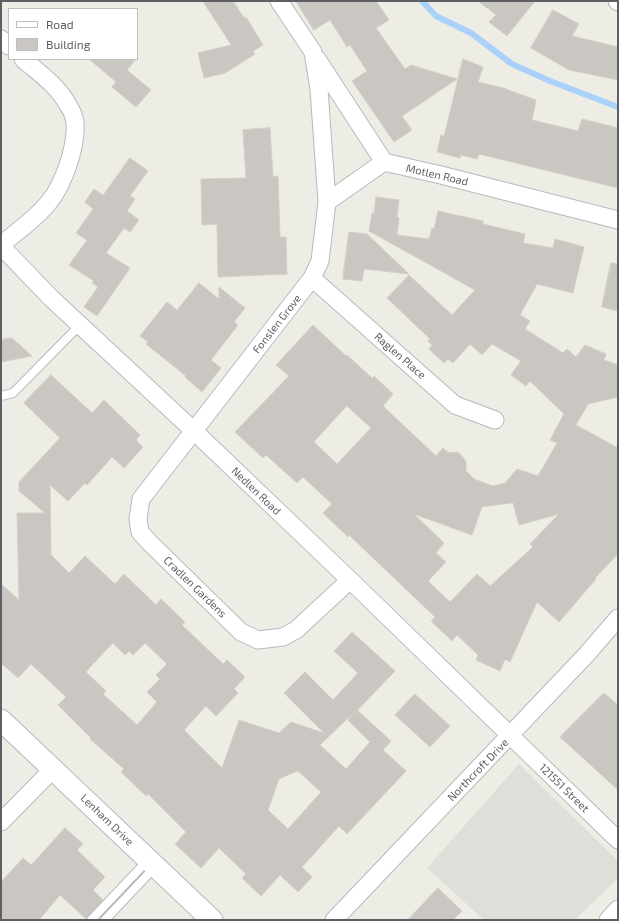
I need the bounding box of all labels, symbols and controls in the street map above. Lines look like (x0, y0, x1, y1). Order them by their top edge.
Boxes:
legend (8, 8, 138, 60)
text: Road (46, 17, 74, 31)
text: Building (46, 37, 90, 51)
street label: Motlen Road (405, 161, 469, 189)
street label: Fonslen Grove (250, 292, 304, 356)
street label: Raglen Place (372, 330, 428, 382)
street label: Nedlen Road (229, 464, 283, 518)
street label: Cradlen Gardens (161, 554, 229, 620)
street label: Northcroft Drive (445, 736, 511, 804)
street label: 121551 Street (536, 761, 592, 815)
street label: Lenham Drive (78, 791, 136, 849)

